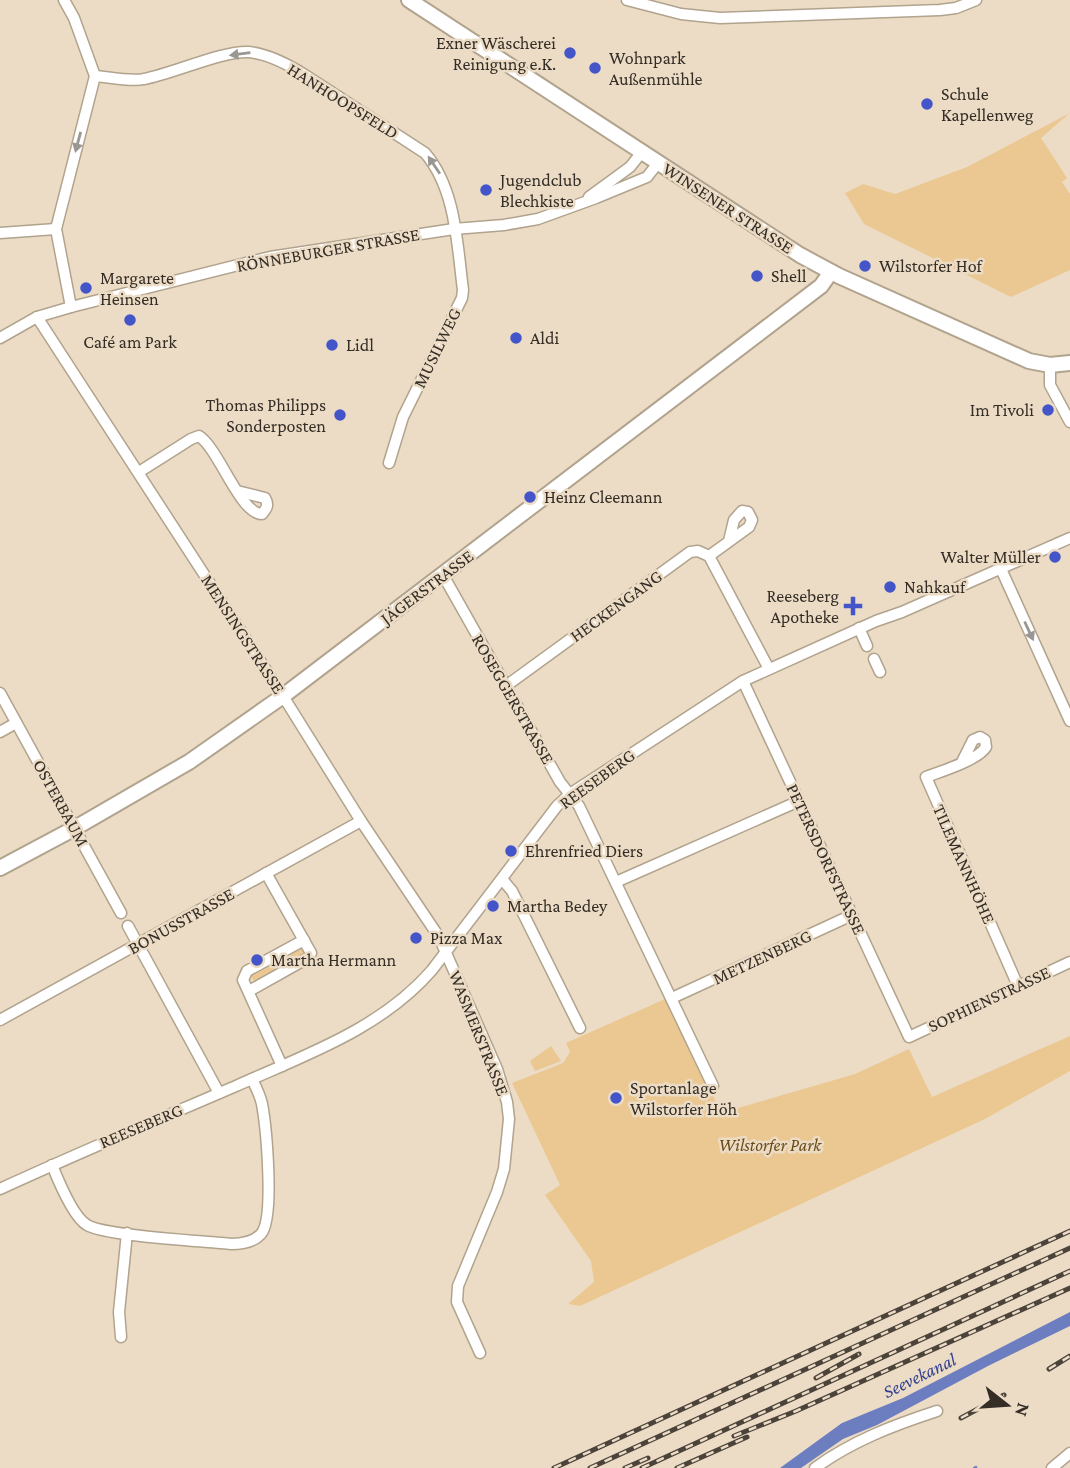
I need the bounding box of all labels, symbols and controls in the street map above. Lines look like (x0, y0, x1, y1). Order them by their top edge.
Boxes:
place label: Exner Wäscherei Reinigung e.K. (436, 33, 556, 74)
marker: Exner Wäscherei Reinigung e.K. (562, 45, 578, 61)
place label: Wohnpark Außenmühle (609, 48, 703, 89)
one-way arrow (229, 49, 251, 60)
street label: HANHOOPSFELD (284, 59, 402, 143)
marker: Wohnpark Außenmühle (587, 60, 603, 76)
place label: Schule Kapellenweg (941, 84, 1034, 125)
marker: Schule Kapellenweg (919, 96, 935, 112)
one-way arrow (73, 132, 83, 153)
one-way arrow (427, 155, 440, 175)
street label: WINSENER STRASSE (659, 158, 797, 258)
place label: Jugendclub Blechkiste (498, 170, 582, 211)
marker: Jugendclub Blechkiste (478, 182, 494, 198)
street label: RÖNNEBURGER STRASSE (235, 224, 421, 276)
place label: Wilstorfer Hof (879, 256, 984, 276)
marker: Wilstorfer Hof (857, 258, 873, 274)
place label: Shell (771, 266, 807, 286)
place label: Margarete Heinsen (100, 268, 174, 309)
marker: Shell (749, 268, 765, 284)
marker: Margarete Heinsen (78, 280, 94, 296)
street label: MUSILWEG (409, 305, 465, 391)
marker: Café am Park (122, 312, 138, 328)
place label: Aldi (530, 328, 559, 348)
marker: Aldi (508, 330, 524, 346)
place label: Café am Park (83, 332, 177, 352)
place label: Lidl (346, 335, 374, 355)
marker: Lidl (324, 337, 340, 353)
place label: Thomas Philipps Sonderposten (206, 395, 326, 436)
place label: Im Tivoli (970, 400, 1034, 420)
marker: Im Tivoli (1040, 402, 1056, 418)
marker: Thomas Philipps Sonderposten (332, 407, 348, 423)
place label: Heinz Cleemann (544, 487, 663, 507)
marker: Heinz Cleemann (522, 489, 538, 505)
street label: JÄGERSTRASSE (375, 546, 477, 630)
place label: Walter Müller (940, 547, 1042, 567)
marker: Walter Müller (1047, 549, 1063, 565)
street label: HECKENGANG (566, 566, 666, 646)
street label: MENSINGSTRASSE (197, 571, 289, 698)
place label: Nahkauf (904, 577, 967, 597)
marker: Nahkauf (882, 579, 898, 595)
place label: Reeseberg Apotheke (767, 586, 839, 627)
marker: Reeseberg Apotheke (845, 598, 861, 614)
one-way arrow (1023, 621, 1035, 641)
street label: ROSEGGERSTRASSE (468, 631, 558, 768)
street label: REESEBERG (555, 745, 639, 813)
street label: OSTERBAUM (29, 756, 93, 850)
street label: PETERSDORFSTRASSE (782, 781, 870, 938)
street label: TILEMANNHÖHE (929, 801, 999, 927)
place label: Ehrenfried Diers (525, 841, 643, 861)
marker: Ehrenfried Diers (503, 843, 519, 859)
street label: BONUSSTRASSE (124, 883, 238, 958)
place label: Martha Bedey (507, 896, 608, 916)
marker: Martha Bedey (485, 898, 501, 914)
street label: METZENBERG (710, 925, 814, 989)
place label: Pizza Max (430, 928, 503, 948)
marker: Pizza Max (408, 930, 424, 946)
place label: Martha Hermann (271, 950, 397, 970)
marker: Martha Hermann (249, 952, 265, 968)
street label: SOPHIENSTRASSE (925, 962, 1054, 1036)
street label: WASMERSTRASSE (445, 967, 513, 1099)
place label: Sportanlage Wilstorfer Höh (630, 1078, 738, 1119)
marker: Sportanlage Wilstorfer Höh (608, 1090, 624, 1106)
street label: REESEBERG (96, 1100, 186, 1152)
park label: Wilstorfer Park (719, 1135, 822, 1155)
water label: Seevekanal (879, 1349, 960, 1402)
north arrow (972, 1370, 1042, 1440)
text: N (1011, 1401, 1035, 1419)

